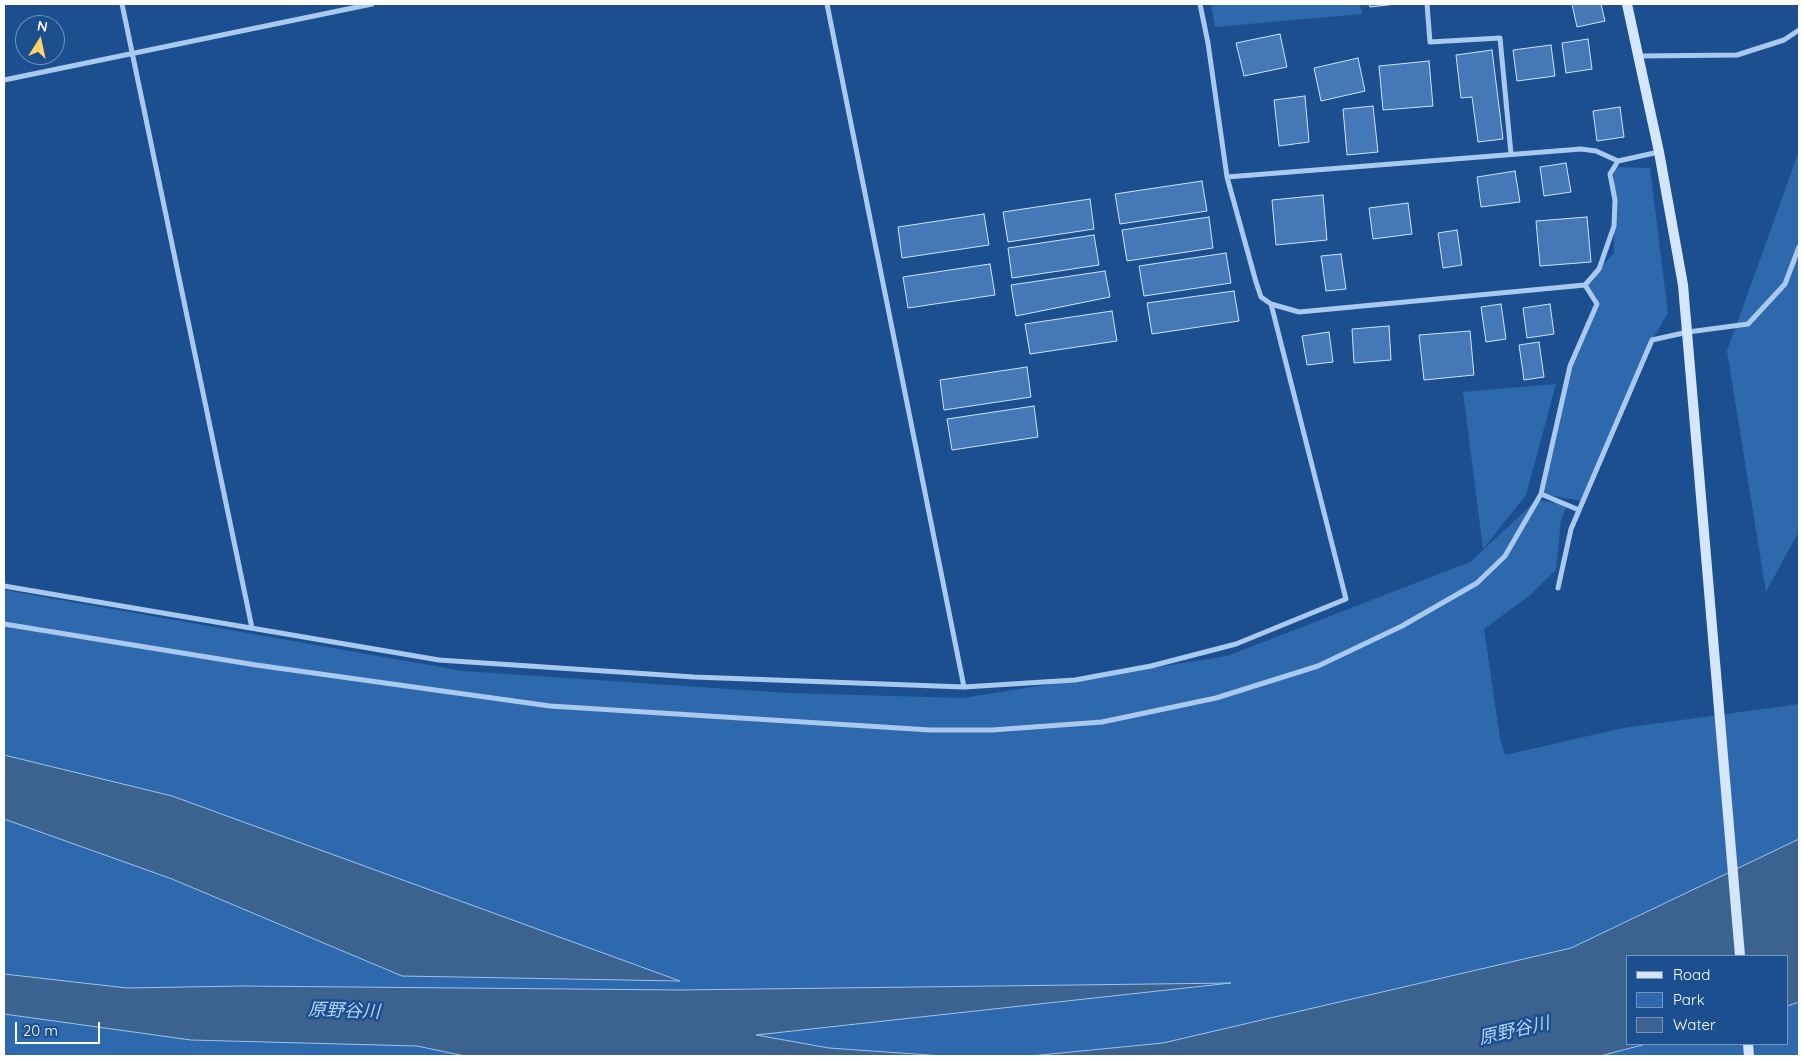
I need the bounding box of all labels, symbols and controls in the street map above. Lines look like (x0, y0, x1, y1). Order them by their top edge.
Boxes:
north arrow (15, 15, 65, 65)
text: N (36, 16, 49, 36)
legend (1626, 955, 1788, 1045)
text: Road (1673, 965, 1710, 984)
text: Park (1673, 990, 1705, 1009)
water label: 原野谷川 (308, 999, 380, 1023)
scale bar (18, 1012, 102, 1044)
water label: 原野谷川 (1476, 1012, 1552, 1050)
text: Water (1673, 1015, 1716, 1034)
text: 20 m (23, 1021, 58, 1040)

